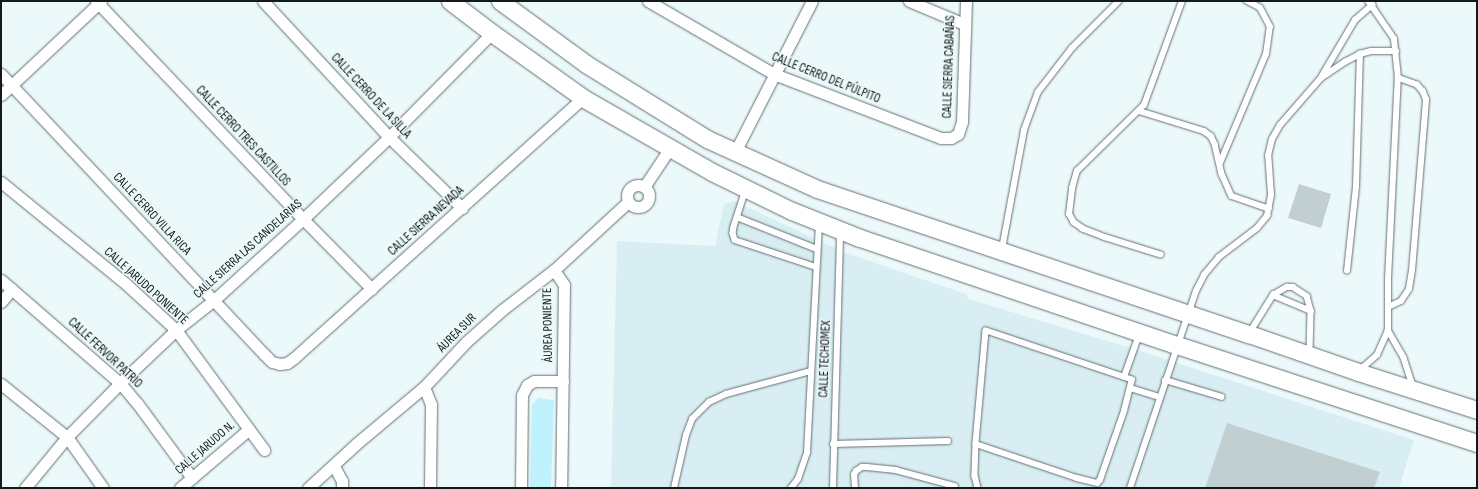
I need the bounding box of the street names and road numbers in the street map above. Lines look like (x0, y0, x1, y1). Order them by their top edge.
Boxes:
street label: CALLE SIERRA CABAÑAS (939, 15, 959, 119)
street label: CALLE CERRO DEL PÚLPITO (769, 49, 883, 107)
street label: CALLE CERRO DE LA SILLA (327, 50, 415, 142)
street label: CALLE CERRO TRES CASTILLOS (192, 82, 294, 190)
street label: CALLE CERRO VILLA RICA (110, 169, 194, 259)
street label: CALLE SIERRA NEVADA (385, 183, 467, 259)
street label: CALLE SIERRA LAS CANDELARIAS (191, 196, 305, 302)
street label: CALLE JARUDO PONIENTE (101, 244, 191, 328)
street label: ÁUREA PONIENTE (540, 288, 556, 362)
street label: ÁUREA SUR (434, 310, 480, 356)
street label: CALLE FERVOR PATRIO (65, 315, 145, 391)
street label: CALLE TECHOMEX (816, 320, 834, 398)
street label: CALLE JARUDO N. (172, 418, 238, 478)

